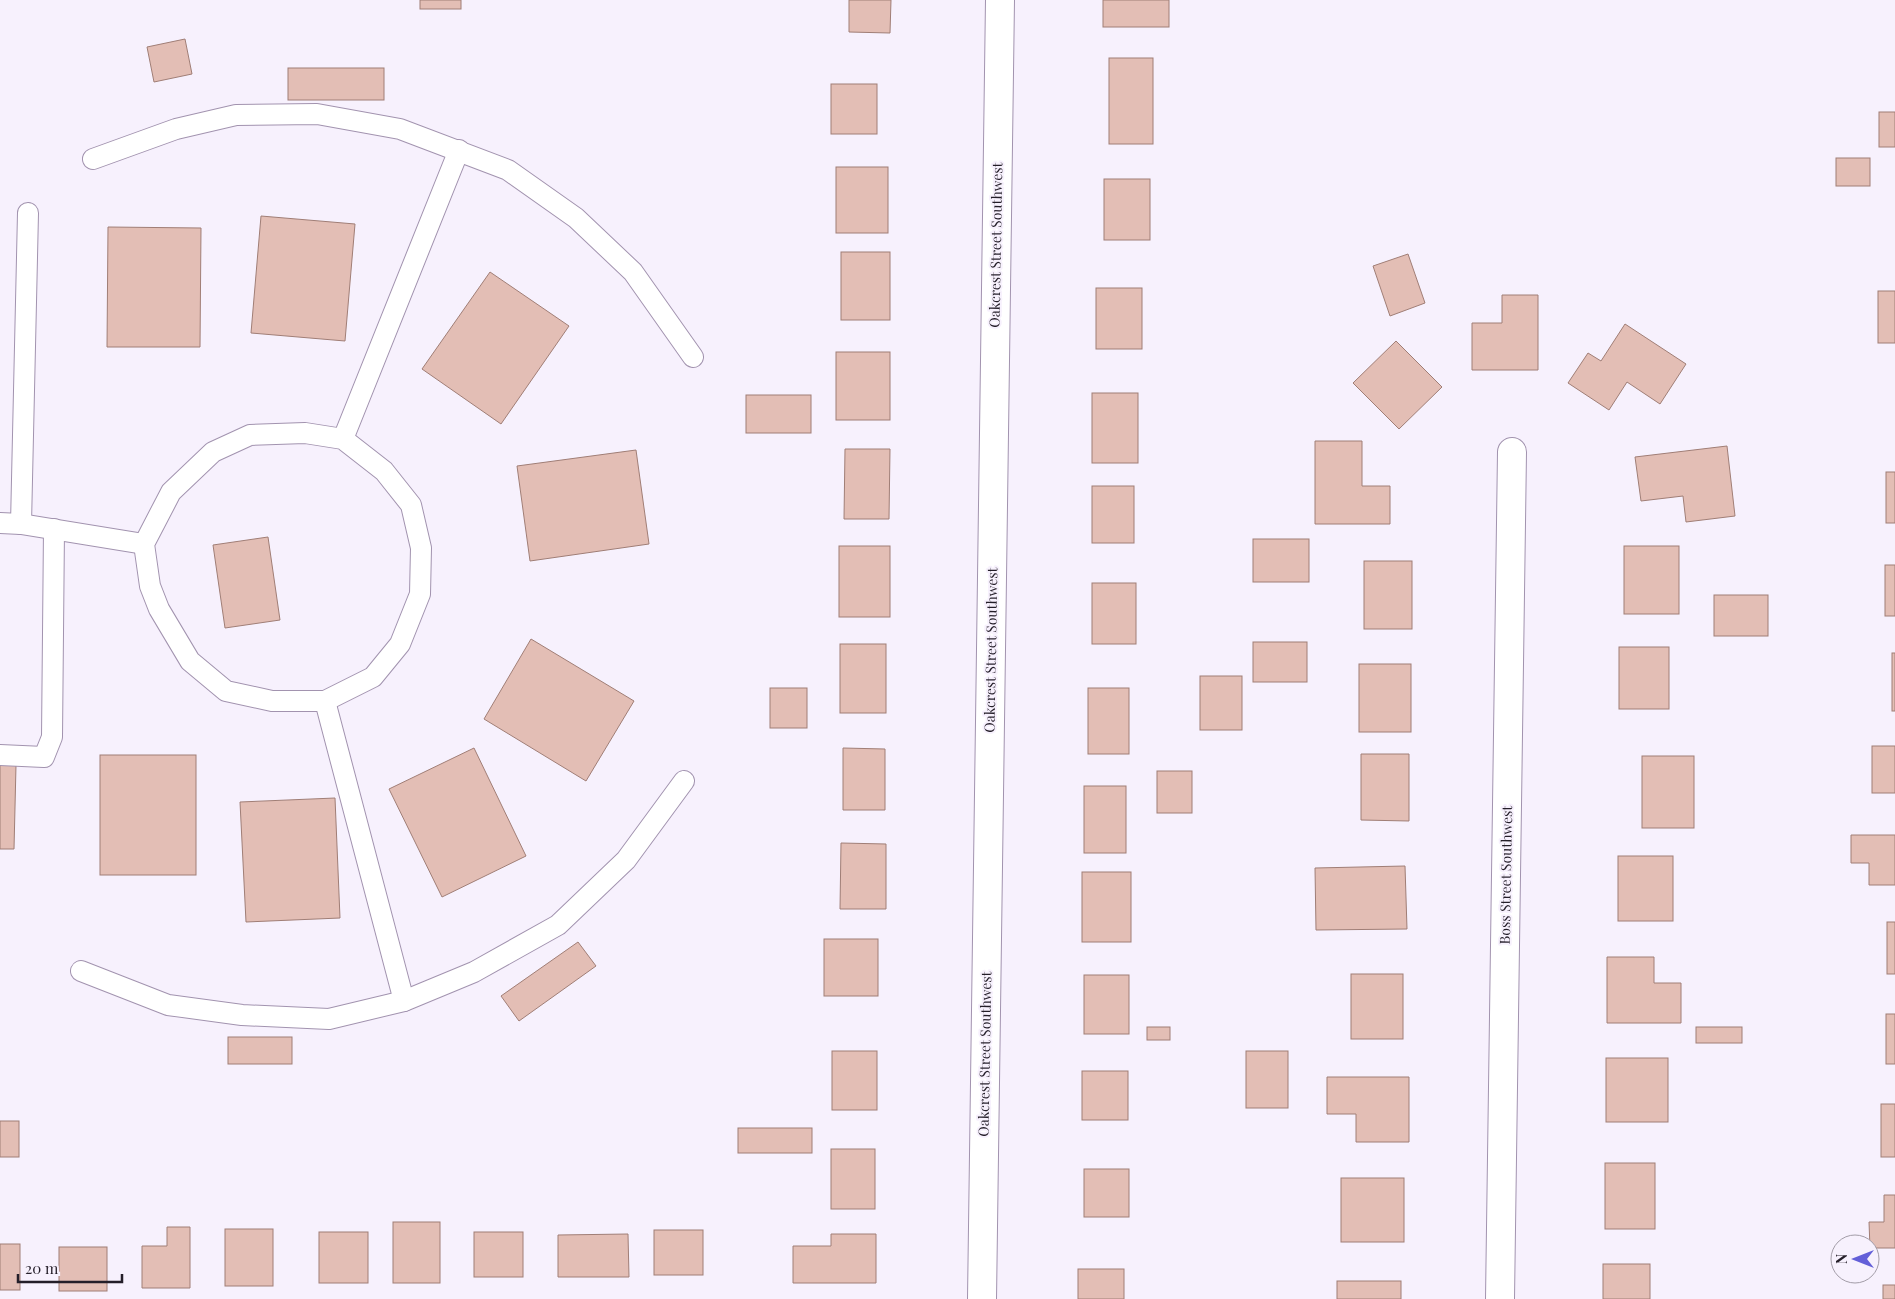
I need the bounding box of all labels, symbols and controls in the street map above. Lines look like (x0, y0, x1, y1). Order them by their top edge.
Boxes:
street label: Oakcrest Street Southwest (985, 161, 1006, 328)
street label: Oakcrest Street Southwest (980, 566, 1001, 733)
street label: Boss Street Southwest (1495, 804, 1516, 944)
street label: Oakcrest Street Southwest (974, 970, 995, 1137)
north arrow (1830, 1234, 1880, 1284)
scale bar (18, 1252, 121, 1284)
text: N (1832, 1254, 1851, 1264)
text: 20 m (25, 1258, 59, 1278)

